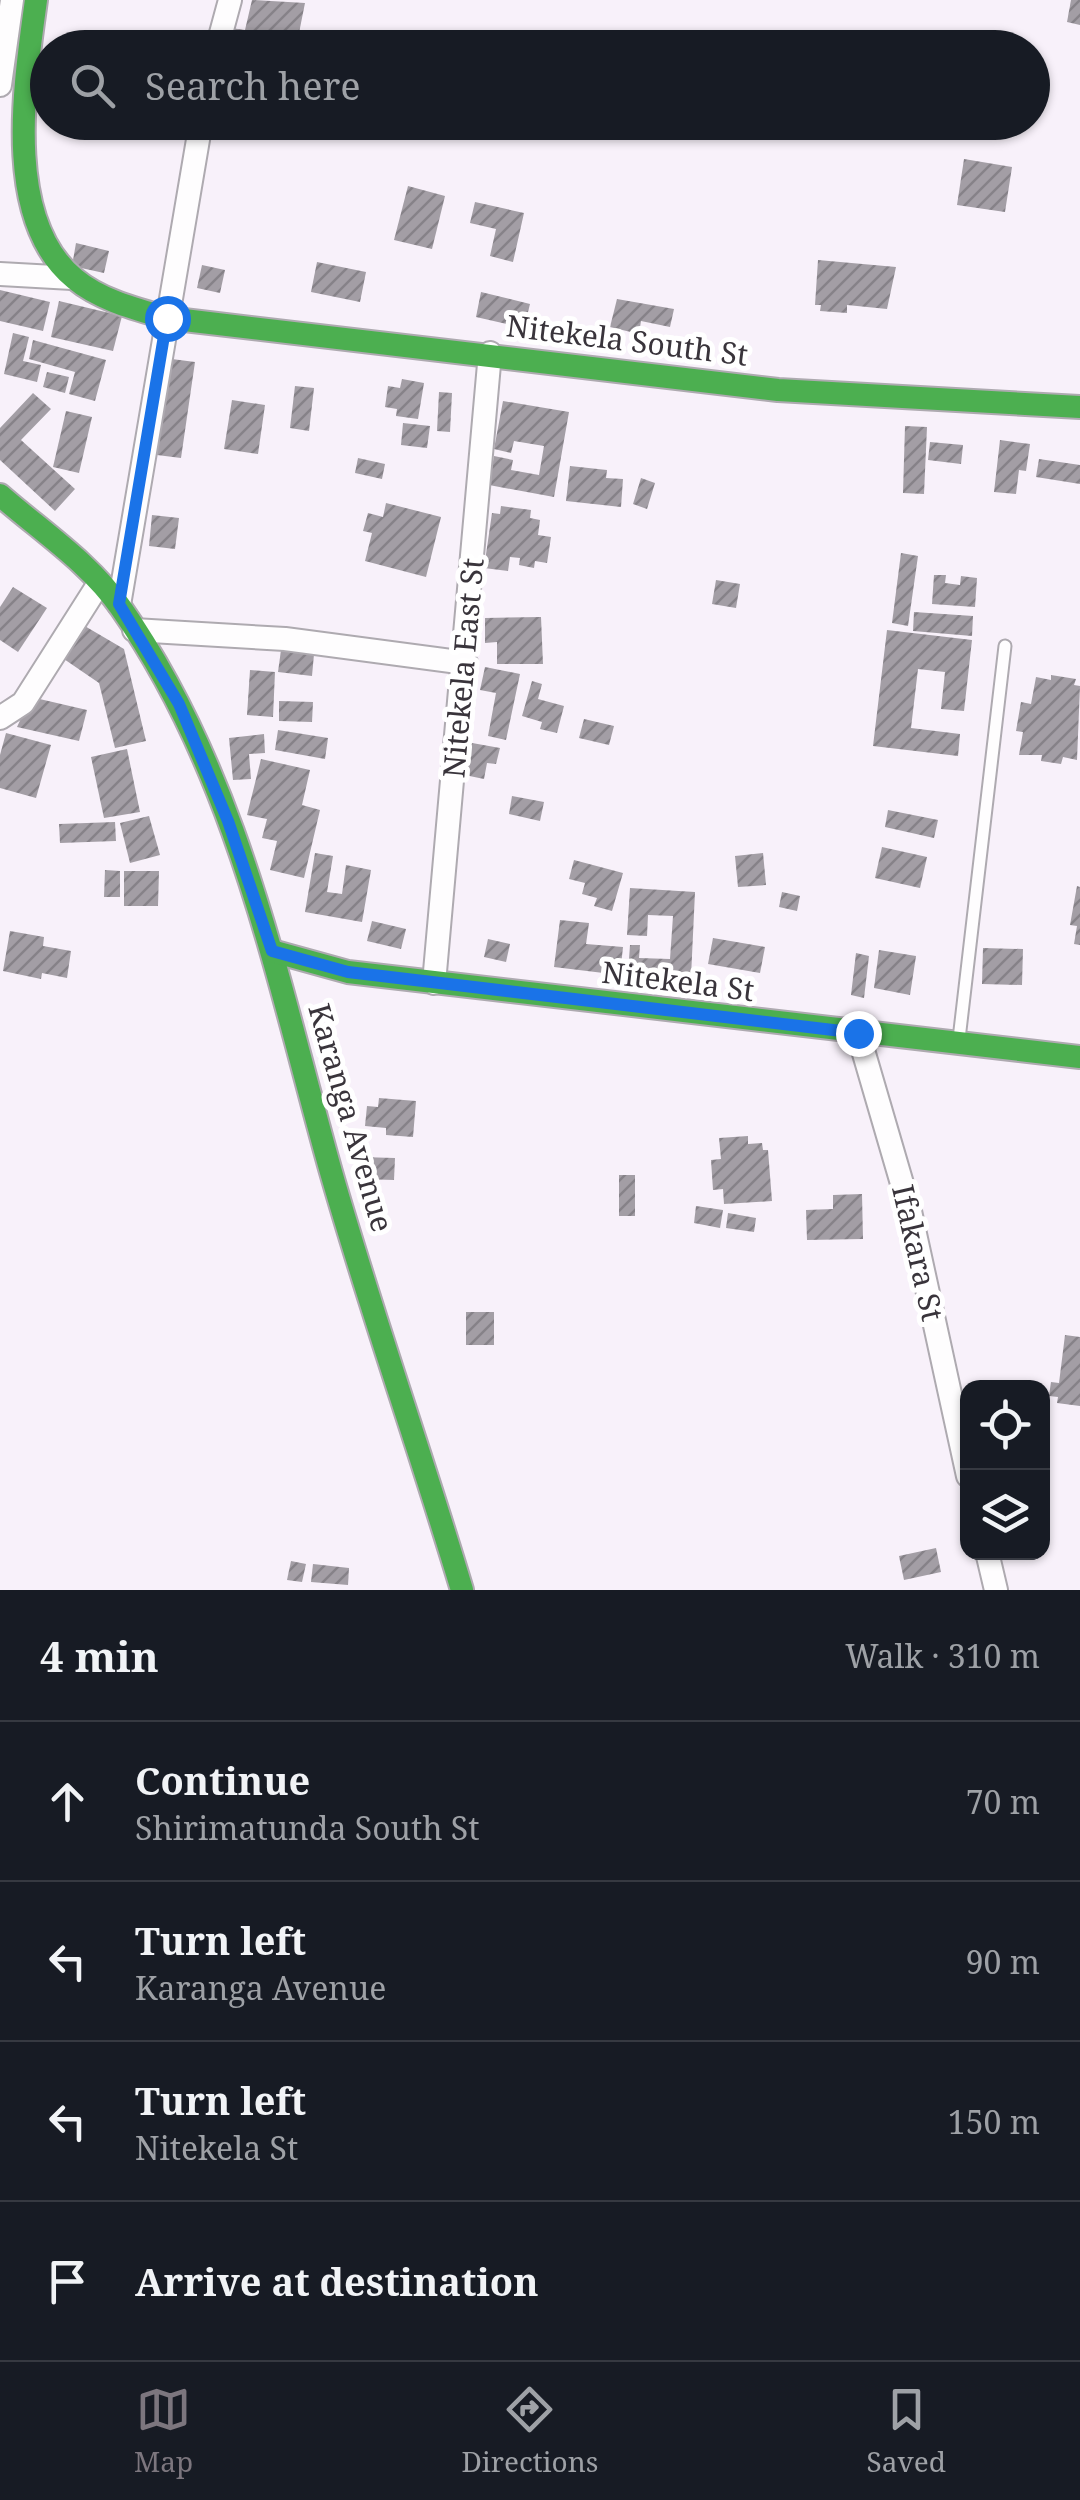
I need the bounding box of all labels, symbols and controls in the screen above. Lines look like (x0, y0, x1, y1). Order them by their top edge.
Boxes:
search box (30, 30, 1050, 140)
icon: search (65, 58, 120, 113)
text: Search here (145, 59, 361, 111)
route start (145, 296, 191, 342)
street label: Nitekela South St (504, 304, 750, 375)
street label: Nitekela East St (432, 556, 493, 779)
street label: Nitekela St (600, 951, 757, 1010)
street label: Karanga Avenue (299, 999, 404, 1237)
route end (836, 1011, 882, 1057)
street label: Ifakara St (883, 1181, 954, 1325)
map controls (960, 1380, 1050, 1560)
button: locate (960, 1380, 1050, 1470)
button: layers (960, 1470, 1050, 1560)
text: 4 min (40, 1627, 159, 1684)
text: Walk · 310 m (845, 1634, 1040, 1677)
text: Continue (135, 1754, 310, 1806)
icon: ahead (40, 1774, 95, 1829)
text: 70 m (966, 1780, 1040, 1823)
text: Shirimatunda South St (135, 1806, 480, 1849)
text: Turn left (135, 1914, 306, 1966)
icon: left (40, 1934, 95, 1989)
text: 90 m (966, 1940, 1040, 1983)
text: Karanga Avenue (135, 1966, 386, 2009)
text: Turn left (135, 2074, 306, 2126)
icon: left (40, 2094, 95, 2149)
text: 150 m (948, 2100, 1040, 2143)
text: Nitekela St (135, 2126, 298, 2169)
icon: arrive (40, 2254, 95, 2309)
text: Arrive at destination (135, 2255, 539, 2307)
tab: Map (134, 2382, 193, 2480)
tab: Directions (461, 2382, 598, 2480)
tab: Saved (867, 2382, 946, 2480)

